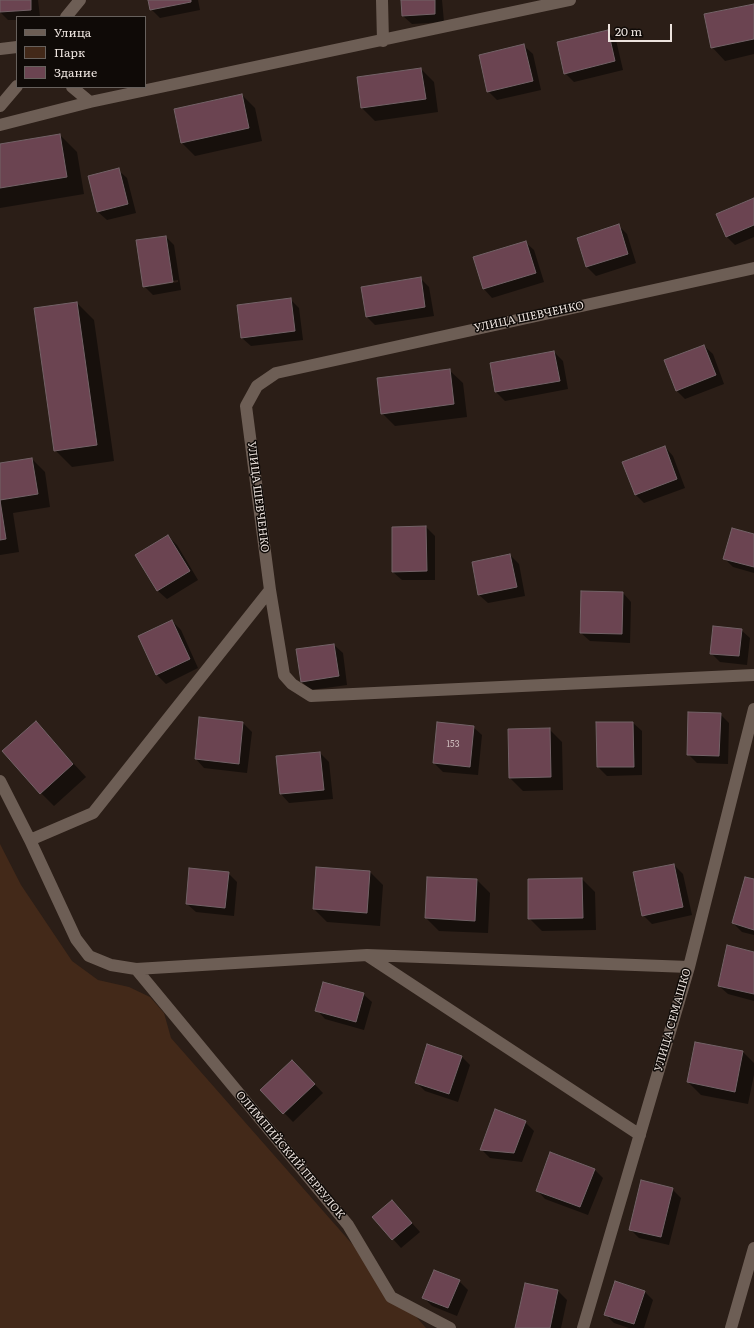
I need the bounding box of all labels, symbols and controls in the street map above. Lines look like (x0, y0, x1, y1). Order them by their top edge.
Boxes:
legend (16, 16, 146, 88)
scale bar (610, 16, 674, 42)
text: 20 m (615, 22, 642, 40)
text: Улица (54, 23, 91, 41)
text: Парк (54, 43, 85, 61)
text: Здание (54, 63, 97, 81)
street label: УЛИЦА ШЕВЧЕНКО (473, 299, 585, 335)
street label: УЛИЦА ШЕВЧЕНКО (245, 441, 271, 553)
house number: 153 (446, 739, 460, 749)
street label: УЛИЦА СЕМАШКО (652, 967, 694, 1073)
street label: ОЛИМПИЙСКИЙ ПЕРЕУЛОК (233, 1089, 347, 1221)

